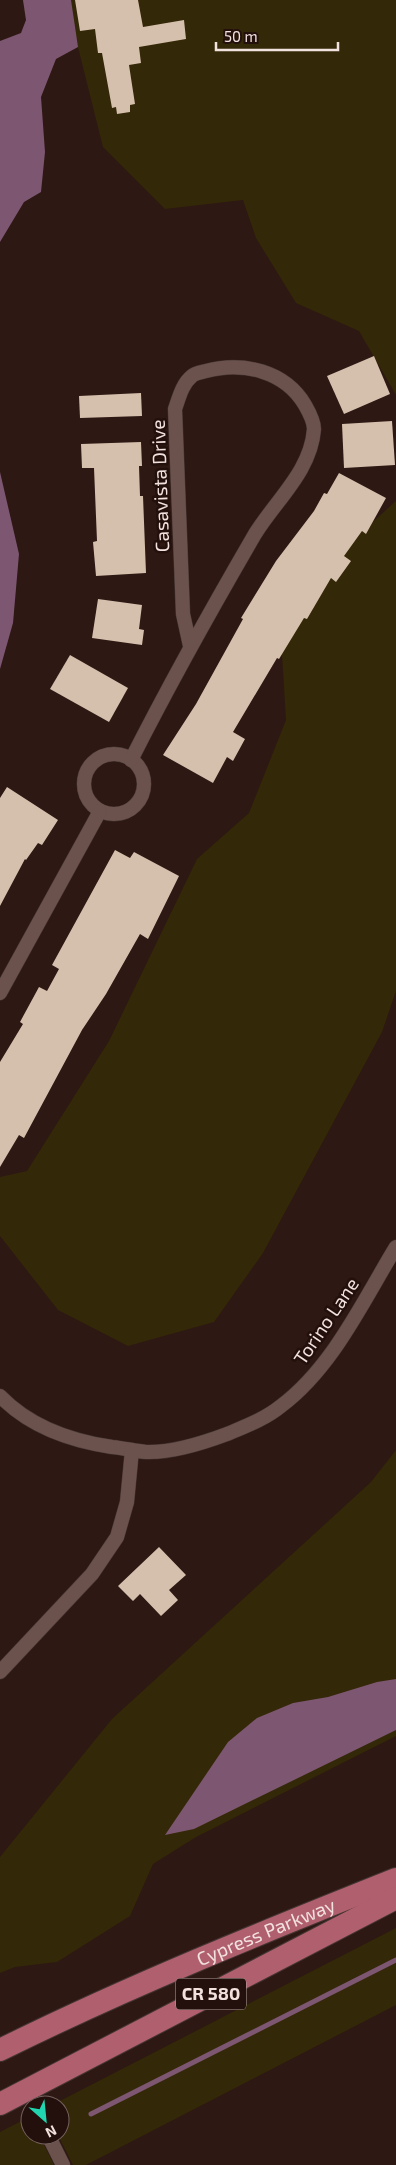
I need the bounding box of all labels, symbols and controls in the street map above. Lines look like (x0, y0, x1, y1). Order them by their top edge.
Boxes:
scale bar (216, 20, 338, 52)
text: 50 m (224, 27, 258, 45)
street label: Casavista Drive (146, 419, 173, 553)
street label: Torino Lane (288, 1273, 363, 1368)
street label: Cypress Parkway (193, 1893, 338, 1970)
road number: CR 580 (176, 1978, 246, 2010)
north arrow (20, 2095, 70, 2145)
text: N (43, 2122, 59, 2142)

